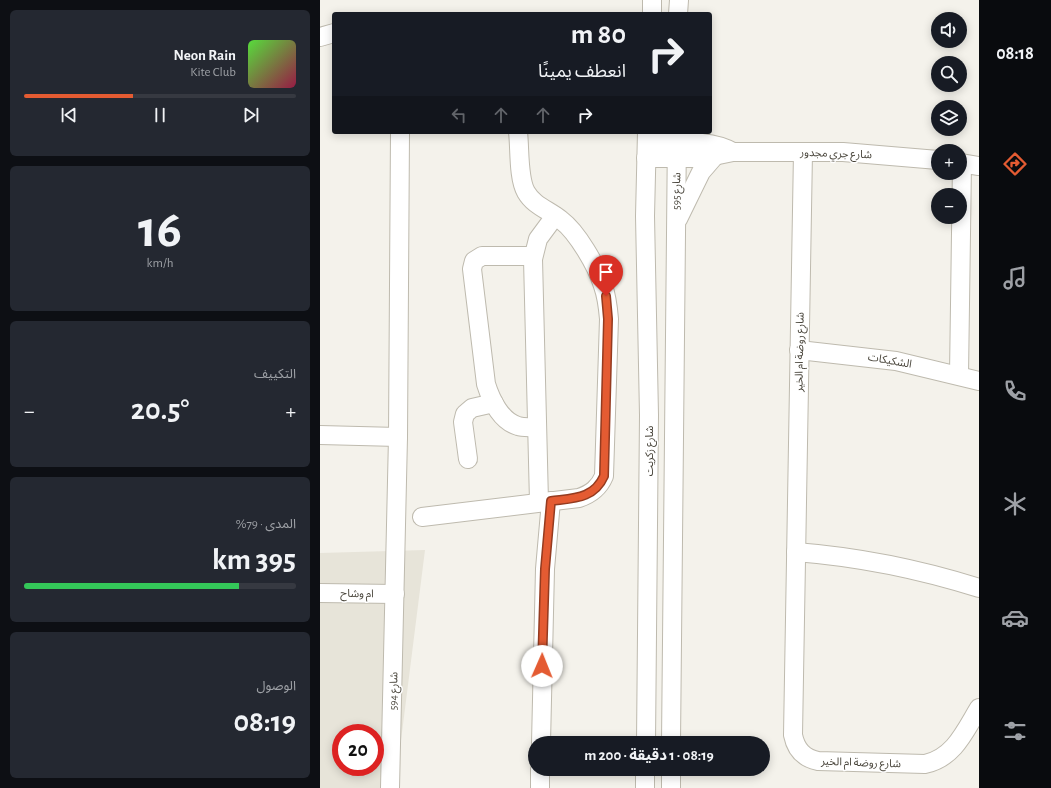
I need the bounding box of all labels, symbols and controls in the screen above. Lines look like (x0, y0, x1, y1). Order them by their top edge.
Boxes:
map controls (931, 12, 967, 224)
button: sound (931, 12, 967, 48)
text: 80 m (571, 21, 626, 49)
icon: right (640, 28, 692, 80)
text: 08:18 (996, 45, 1034, 63)
text: Neon Rain (174, 48, 236, 63)
button: search (931, 56, 967, 92)
text: انعطف يمينًا (538, 63, 626, 81)
text: Kite Club (190, 66, 236, 79)
button: layers (931, 100, 967, 136)
icon: previous (58, 104, 80, 126)
icon: pause (149, 104, 171, 126)
icon: next (240, 104, 262, 126)
icon: left (448, 104, 470, 126)
icon: ahead (490, 104, 512, 126)
icon: ahead (532, 104, 554, 126)
icon: right (574, 104, 596, 126)
button: + (931, 144, 967, 180)
street label: شارع جري مجدور (799, 147, 872, 164)
icon: directions (1001, 150, 1029, 178)
street label: شارع 595 (671, 172, 684, 210)
button: − (931, 188, 967, 224)
text: 16 (138, 204, 182, 256)
pin (589, 255, 623, 296)
text: km/h (147, 257, 173, 270)
icon: arrive (595, 261, 617, 283)
icon: music (1001, 264, 1029, 292)
street label: شارع روضة ام الخير (793, 312, 808, 393)
street label: الشكيكات (867, 351, 913, 371)
text: التكييف (254, 368, 296, 381)
icon: phone (1001, 377, 1029, 405)
text: 20.5° (131, 395, 189, 425)
text: − (24, 400, 35, 422)
text: + (285, 400, 296, 422)
street label: شارع زكريت (644, 425, 657, 476)
icon: climate (1001, 490, 1029, 518)
text: المدى · 79% (236, 518, 296, 531)
text: 395 km (212, 545, 296, 575)
street label: ام وشاح (340, 588, 374, 601)
icon: car (1001, 604, 1029, 632)
position arrow (521, 645, 563, 687)
street label: شارع 594 (388, 671, 401, 710)
text: الوصول (256, 680, 296, 693)
text: 08:19 (233, 707, 296, 737)
icon: filters (1001, 717, 1029, 745)
speed limit sign: 20 (332, 724, 384, 776)
text: 08:19 · 1 دقيقة · 200 m (584, 748, 714, 763)
street label: شارع روضة ام الخير (820, 756, 902, 771)

